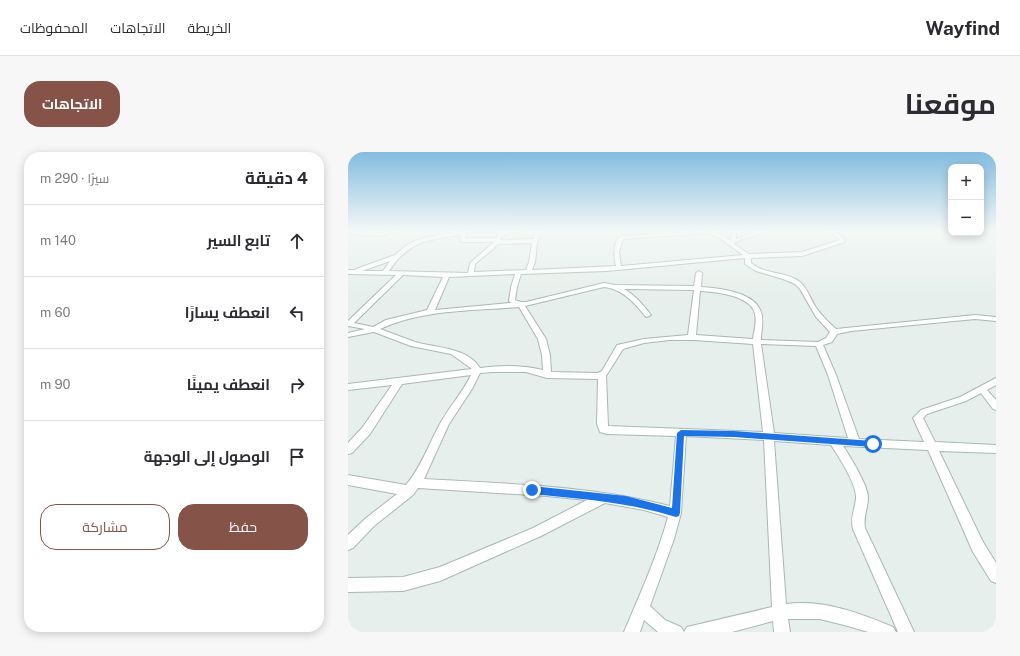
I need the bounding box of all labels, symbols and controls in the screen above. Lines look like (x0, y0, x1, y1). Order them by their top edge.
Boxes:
text: Wayfind (926, 17, 1000, 39)
text: المحفوظات (20, 20, 88, 36)
text: الاتجاهات (110, 20, 166, 36)
text: الخريطة (188, 20, 231, 36)
button: الاتجاهات (24, 81, 120, 127)
text: موقعنا (905, 87, 996, 120)
map controls (948, 164, 984, 236)
button: + (948, 164, 984, 200)
text: 4 دقيقة (245, 168, 308, 188)
text: سيرًا · 290 m (40, 171, 109, 186)
button: − (948, 200, 984, 236)
icon: ahead (286, 230, 308, 252)
text: تابع السير (207, 232, 270, 249)
text: 140 m (40, 233, 76, 248)
icon: left (286, 302, 308, 324)
text: انعطف يسارًا (185, 304, 270, 321)
text: 60 m (40, 305, 70, 320)
icon: right (286, 374, 308, 396)
text: انعطف يمينًا (187, 376, 270, 393)
text: 90 m (40, 377, 70, 392)
route start (864, 435, 882, 453)
icon: arrive (286, 446, 308, 468)
text: الوصول إلى الوجهة (144, 448, 270, 465)
route end (523, 481, 541, 499)
button: مشاركة (40, 504, 170, 550)
button: حفظ (178, 504, 308, 550)

